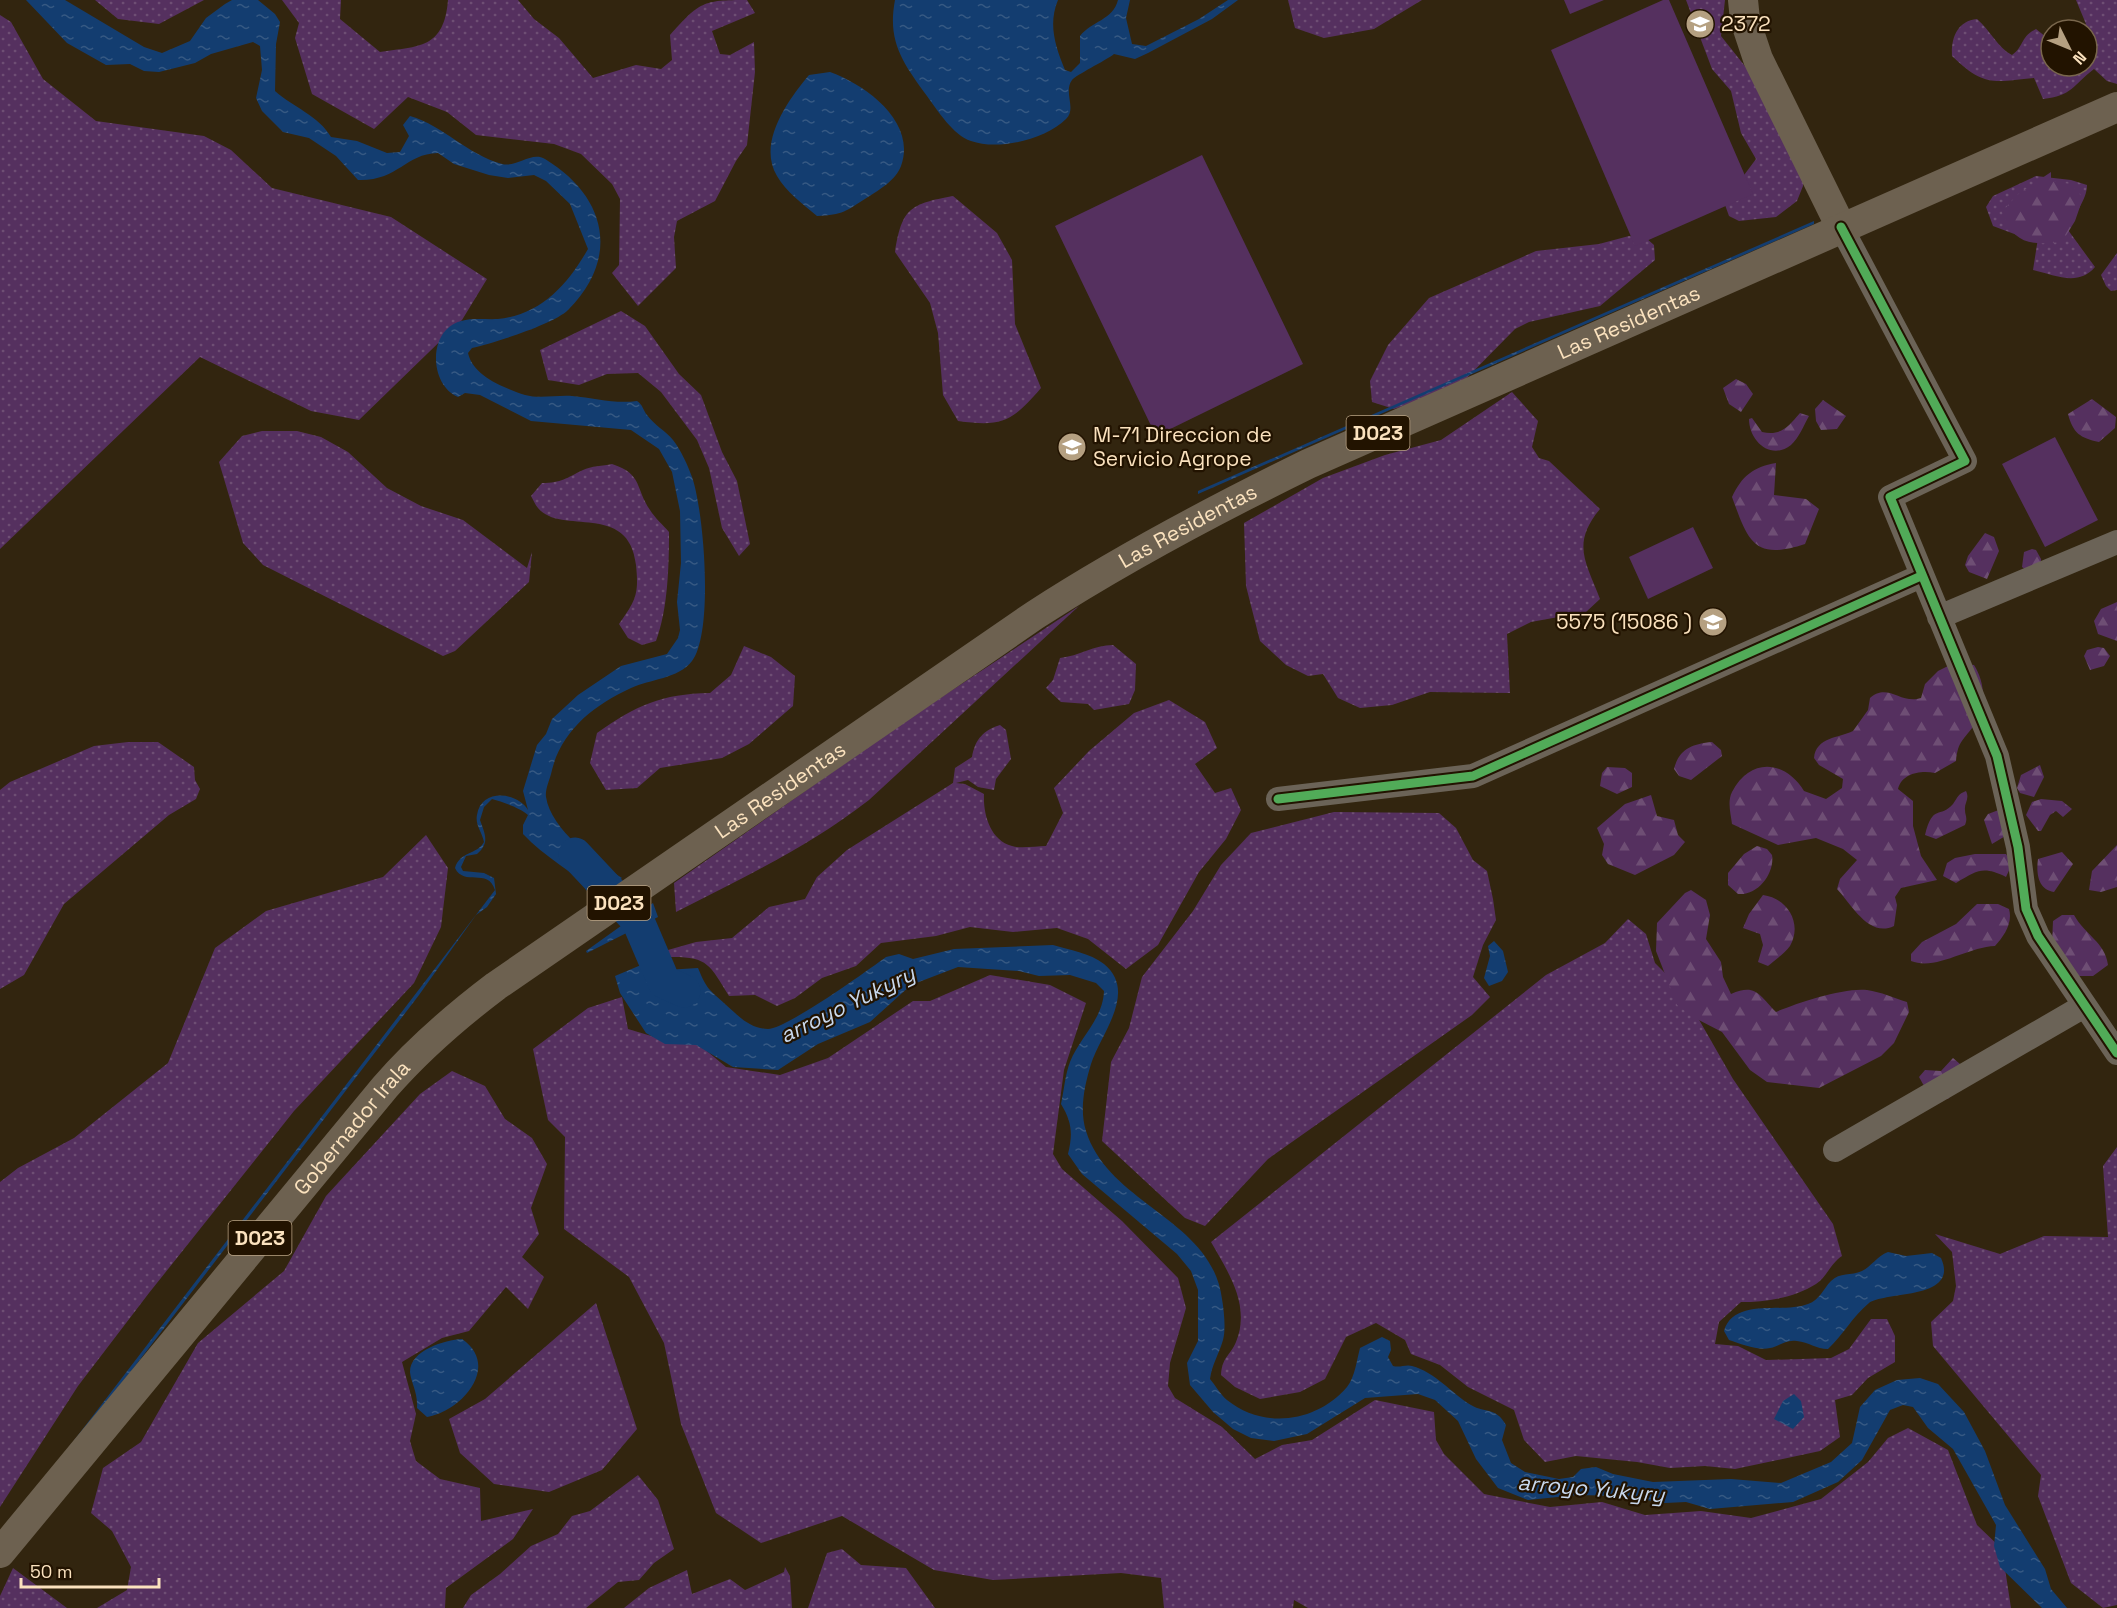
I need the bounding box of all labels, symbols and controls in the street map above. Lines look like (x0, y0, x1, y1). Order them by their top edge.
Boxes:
school or university icon: 2372 (1684, 8, 1716, 40)
place label: 2372 (1721, 10, 1771, 37)
north arrow (2039, 18, 2099, 78)
text: N (2068, 47, 2091, 69)
street label: Las Residentas (1553, 279, 1704, 365)
road number: D023 (1346, 416, 1410, 450)
place label: M-71 Direccion de Servicio Agrope (1093, 421, 1272, 472)
school or university icon: M-71 Direccion de Servicio Agrope (1056, 431, 1088, 463)
street label: Las Residentas (1114, 478, 1261, 574)
school or university icon: 5575 (15086 ) (1697, 606, 1729, 638)
place label: 5575 (15086 ) (1556, 608, 1692, 635)
street label: Las Residentas (709, 735, 851, 844)
road number: D023 (588, 886, 650, 920)
water label: arroyo Yukyry (775, 958, 921, 1049)
street label: Gobernador Irala (288, 1054, 416, 1200)
road number: D023 (228, 1221, 292, 1255)
water label: arroyo Yukyry (1516, 1468, 1667, 1508)
scale bar (21, 1551, 159, 1589)
text: 50 m (30, 1560, 72, 1583)

